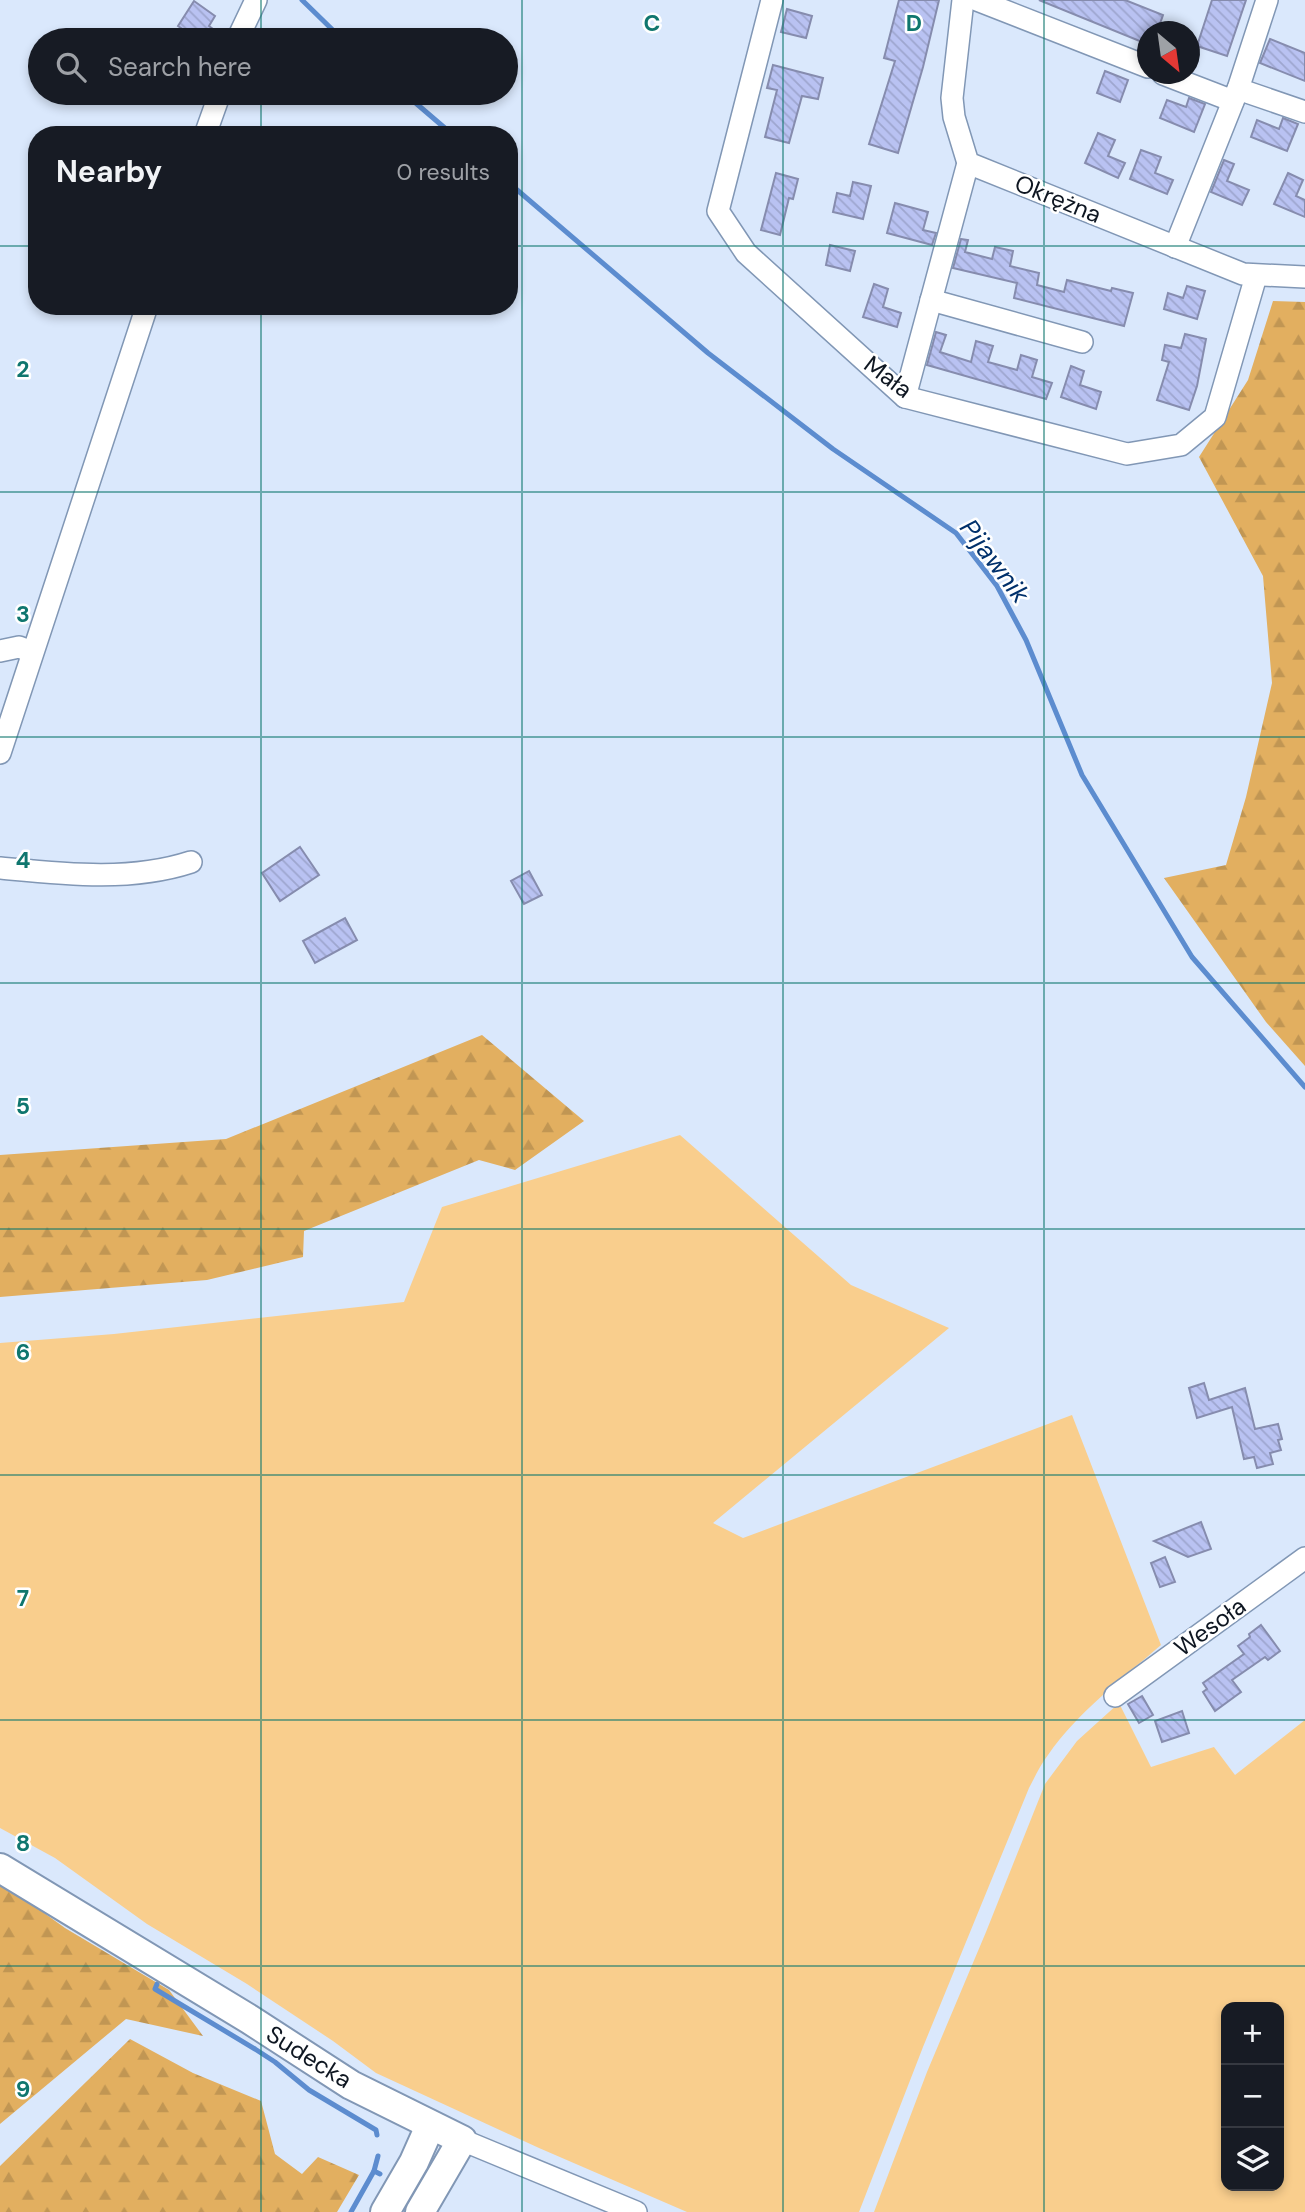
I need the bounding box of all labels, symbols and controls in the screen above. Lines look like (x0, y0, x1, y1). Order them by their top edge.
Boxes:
text: C (644, 8, 660, 38)
text: D (906, 8, 922, 38)
north arrow (1137, 21, 1200, 84)
search box (28, 28, 518, 105)
icon: search (52, 48, 90, 86)
text: Search here (108, 50, 251, 84)
text: Nearby (56, 152, 162, 191)
text: 0 results (397, 157, 490, 187)
street label: Okrężna (1010, 167, 1106, 230)
street label: Mała (858, 348, 919, 405)
text: 2 (16, 354, 30, 384)
water label: Pijawnik (952, 512, 1038, 610)
text: 3 (16, 599, 30, 629)
text: 4 (16, 845, 31, 875)
text: 5 (16, 1091, 30, 1121)
text: 6 (16, 1337, 30, 1367)
text: 7 (17, 1583, 29, 1613)
street label: Wesoła (1168, 1590, 1252, 1663)
text: 8 (16, 1828, 30, 1858)
map controls (1221, 2002, 1284, 2191)
button: + (1221, 2002, 1284, 2065)
street label: Sudecka (261, 2018, 358, 2095)
button: − (1221, 2065, 1284, 2128)
text: 9 (16, 2074, 30, 2104)
button: layers (1221, 2128, 1284, 2191)

